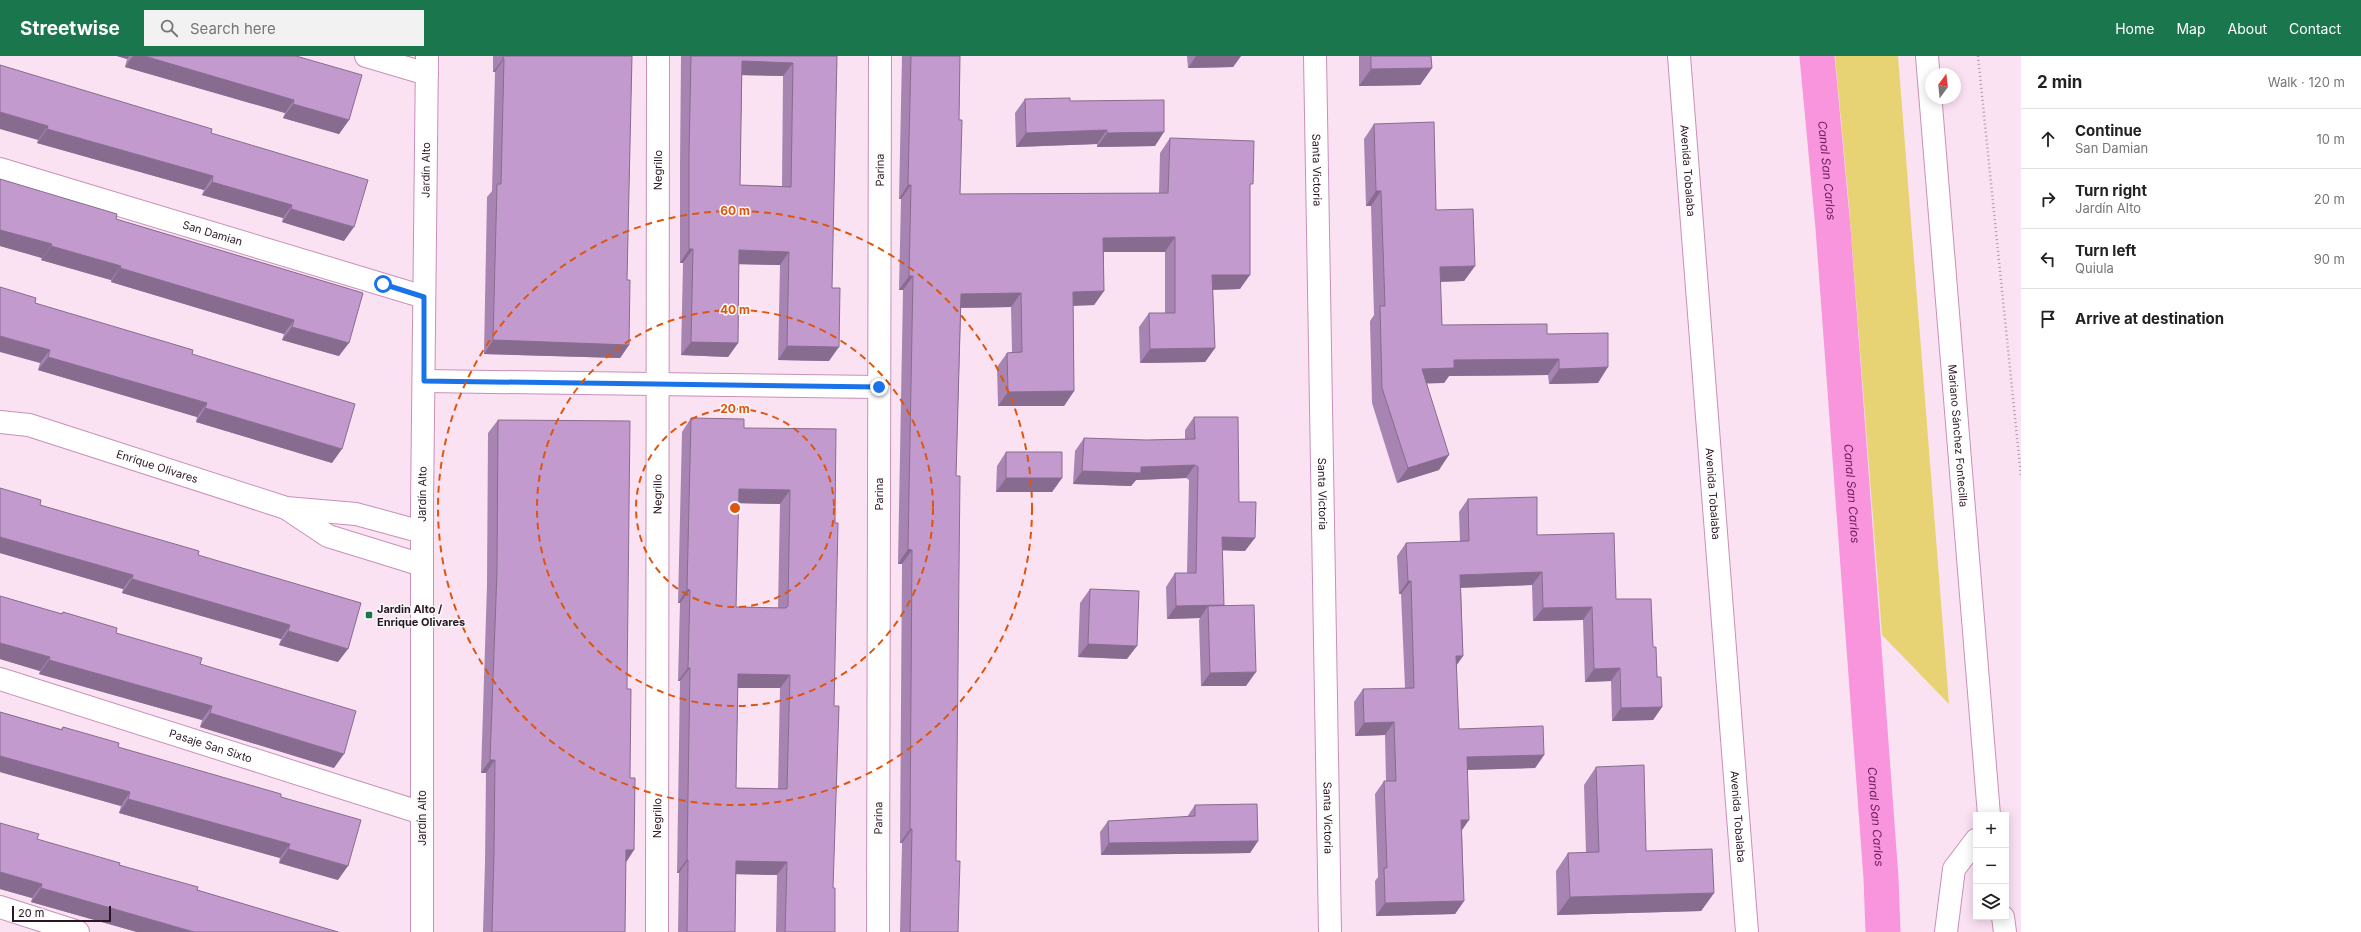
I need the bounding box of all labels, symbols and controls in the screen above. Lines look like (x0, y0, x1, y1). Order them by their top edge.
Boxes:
search box (144, 10, 424, 46)
text: Streetwise (20, 17, 120, 40)
icon: search (158, 17, 180, 39)
text: Search here (190, 19, 276, 38)
text: Home (2115, 20, 2154, 37)
text: Map (2176, 20, 2206, 37)
text: About (2228, 20, 2267, 37)
text: Contact (2289, 20, 2341, 37)
north arrow (1925, 68, 1961, 104)
text: 2 min (2037, 72, 2082, 92)
text: Walk · 120 m (2268, 74, 2345, 90)
water label: Canal San Carlos (1816, 120, 1840, 221)
text: Continue (2075, 121, 2142, 140)
street label: Avenida Tobalaba (1677, 124, 1698, 217)
icon: ahead (2037, 128, 2059, 150)
text: 10 m (2316, 131, 2345, 147)
street label: Santa Victoria (1309, 134, 1325, 206)
text: San Damian (2075, 140, 2148, 156)
street label: Jardín Alto (418, 142, 433, 198)
street label: Negrillo (651, 149, 665, 190)
street label: Parina (873, 154, 887, 186)
text: Turn right (2075, 181, 2147, 200)
icon: right (2037, 188, 2059, 210)
text: 20 m (2314, 191, 2345, 207)
text: Jardín Alto (2075, 200, 2141, 216)
text: 60 m (720, 203, 750, 218)
street label: San Damian (181, 218, 244, 249)
text: Turn left (2075, 241, 2136, 260)
icon: left (2037, 248, 2059, 270)
text: 90 m (2314, 251, 2345, 267)
text: Quiula (2075, 260, 2114, 276)
route start (374, 275, 392, 293)
text: 40 m (720, 302, 750, 317)
icon: arrive (2037, 308, 2059, 330)
text: Arrive at destination (2075, 309, 2224, 328)
street label: Mariano Sánchez Fontecilla (1945, 364, 1971, 508)
route end (870, 378, 888, 396)
text: 20 m (720, 401, 750, 416)
water label: Canal San Carlos (1841, 443, 1864, 544)
street label: Enrique Olivares (115, 447, 200, 486)
street label: Avenida Tobalaba (1702, 447, 1724, 540)
street label: Santa Victoria (1315, 458, 1330, 530)
street label: Jardín Alto (415, 466, 429, 522)
street label: Negrillo (650, 473, 665, 514)
street label: Parina (872, 478, 886, 510)
centre of rings (728, 501, 742, 515)
place label: Jardin Alto / Enrique Olivares (377, 602, 465, 629)
marker: Jardin Alto / Enrique Olivares (364, 610, 374, 620)
street label: Pasaje San Sixto (167, 726, 254, 766)
water label: Canal San Carlos (1865, 766, 1888, 867)
street label: Avenida Tobalaba (1728, 770, 1749, 863)
street label: Santa Victoria (1320, 782, 1336, 854)
street label: Jardín Alto (415, 790, 429, 846)
street label: Negrillo (650, 797, 664, 838)
street label: Parina (871, 802, 885, 834)
map controls (1973, 812, 2009, 920)
button: + (1973, 812, 2009, 848)
button: − (1973, 848, 2009, 884)
button: layers (1973, 884, 2009, 920)
scale bar (12, 904, 111, 923)
text: 20 m (18, 906, 44, 920)

